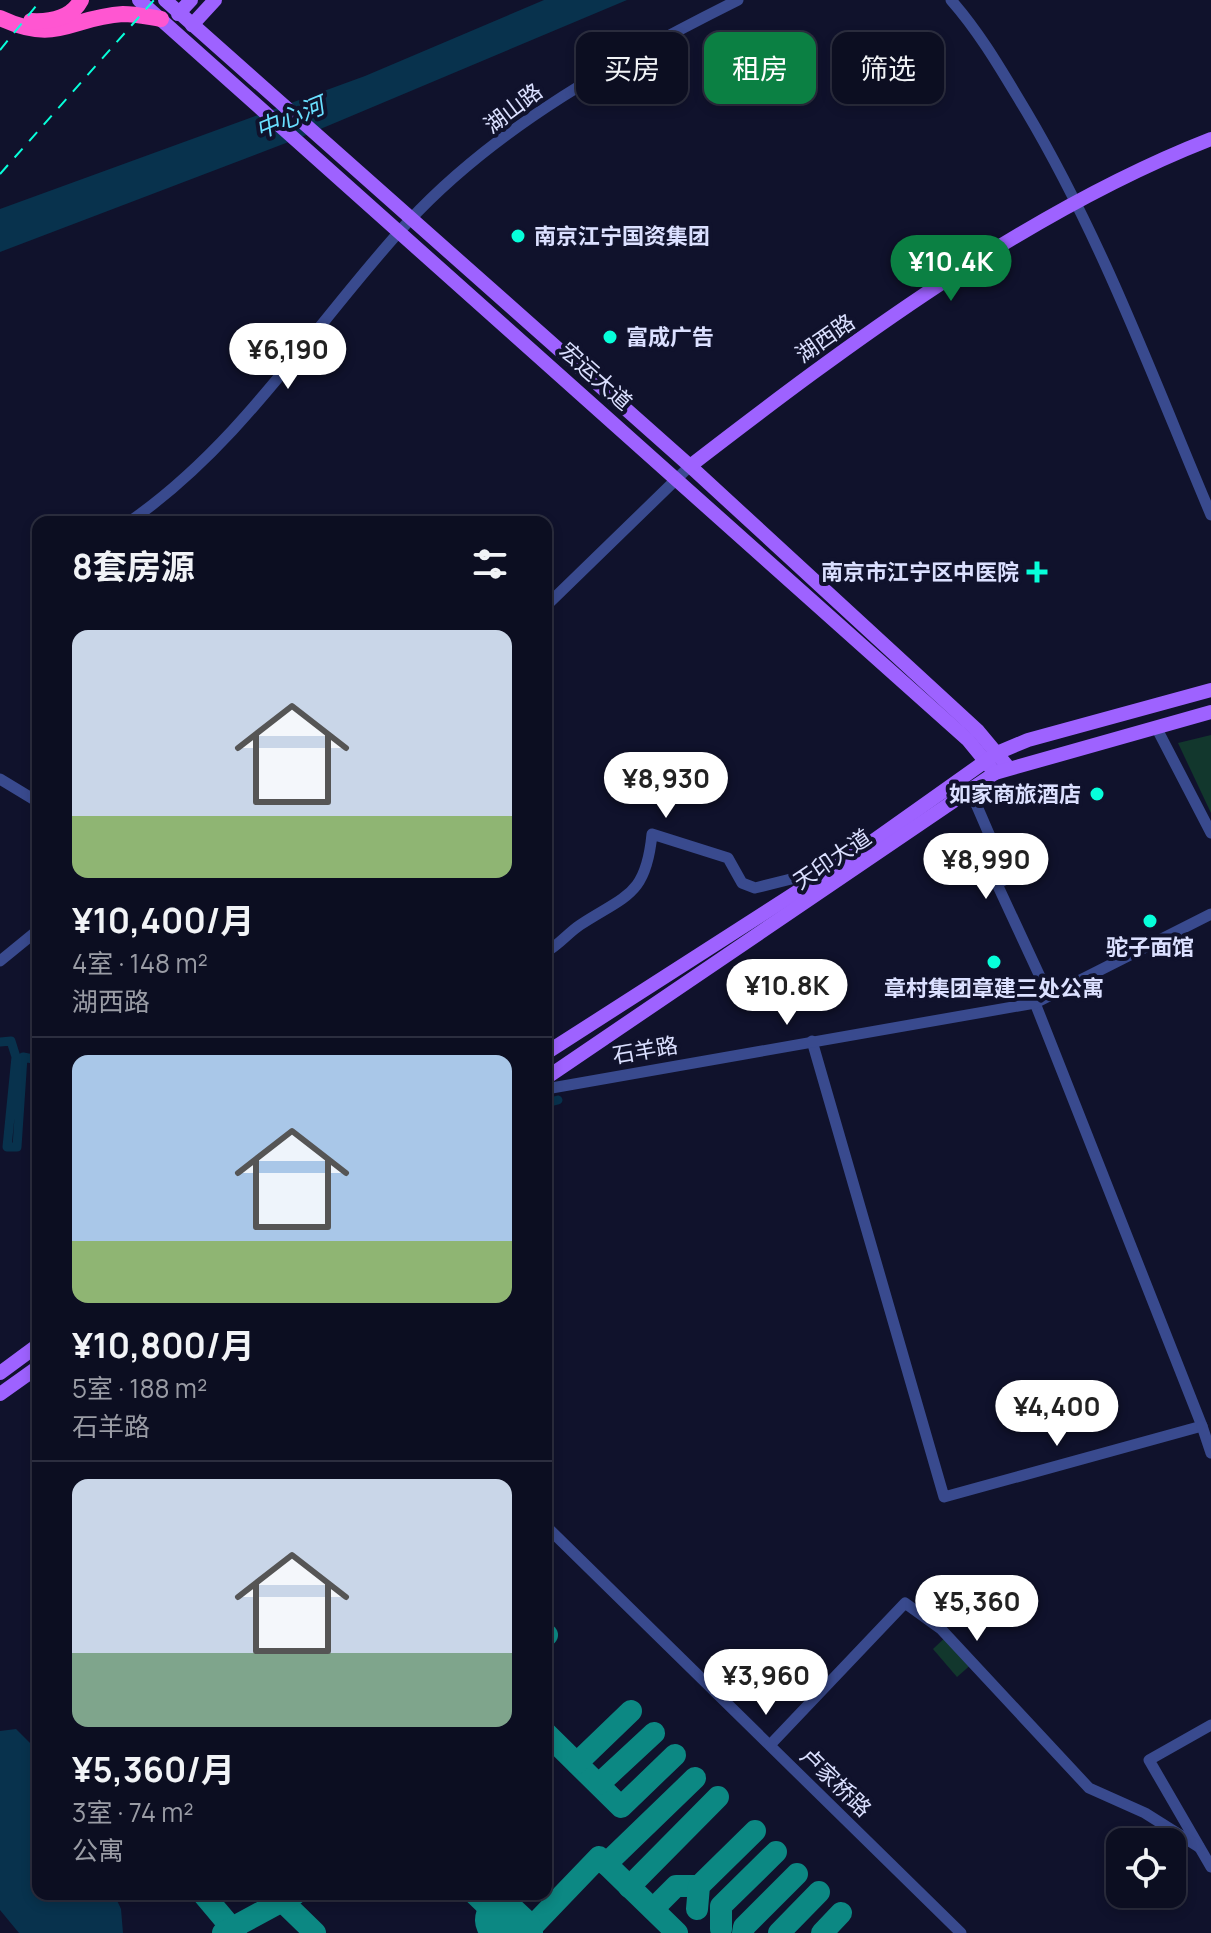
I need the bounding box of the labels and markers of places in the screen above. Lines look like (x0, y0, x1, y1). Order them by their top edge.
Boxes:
place label: 南京江宁国资集团 (534, 221, 710, 251)
marker: 南京江宁国资集团 (509, 227, 527, 245)
pin: ¥10.4K (886, 235, 1016, 303)
place label: 富成广告 (626, 322, 714, 352)
pin: ¥6,190 (223, 323, 353, 391)
marker: 富成广告 (601, 328, 619, 346)
place label: 南京市江宁区中医院 (821, 557, 1019, 587)
marker: 南京市江宁区中医院 (1026, 561, 1048, 583)
pin: ¥8,930 (601, 752, 731, 820)
place label: 如家商旅酒店 (949, 779, 1081, 809)
marker: 如家商旅酒店 (1088, 785, 1106, 803)
pin: ¥8,990 (921, 833, 1051, 901)
marker: 驼子面馆 (1141, 912, 1159, 930)
place label: 驼子面馆 (1106, 932, 1194, 962)
marker: 章村集团章建三处公寓 (985, 953, 1003, 971)
pin: ¥10.8K (722, 959, 852, 1027)
place label: 章村集团章建三处公寓 (884, 973, 1104, 1003)
pin: ¥4,400 (992, 1380, 1122, 1448)
pin: ¥5,360 (912, 1575, 1042, 1643)
pin: ¥3,960 (701, 1649, 831, 1717)

